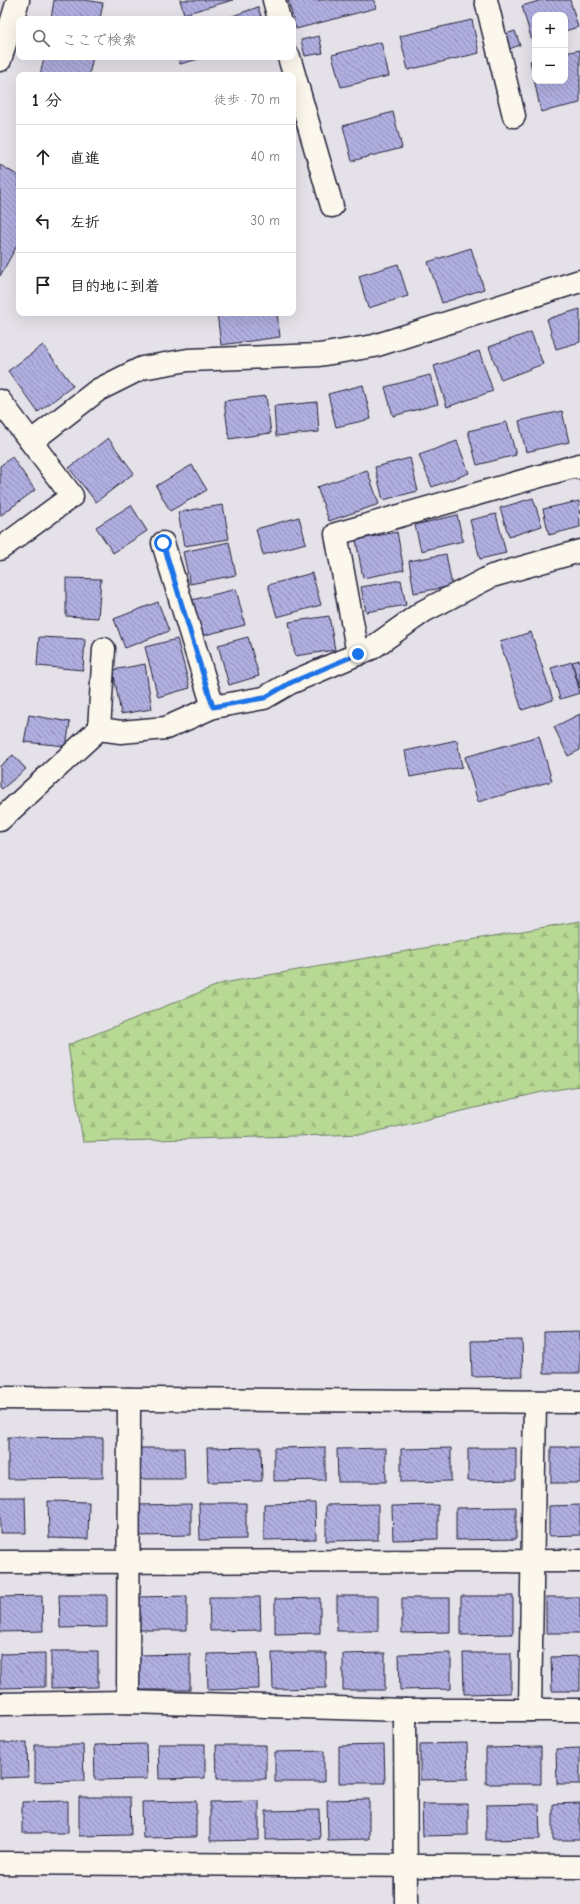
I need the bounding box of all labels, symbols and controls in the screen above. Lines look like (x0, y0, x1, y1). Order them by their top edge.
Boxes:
map controls (532, 12, 568, 84)
button: + (532, 12, 568, 48)
search box (16, 16, 296, 60)
icon: search (30, 27, 52, 49)
text: ここで検索 (62, 31, 137, 49)
button: − (532, 48, 568, 84)
text: 1 分 (32, 91, 62, 110)
text: 徒歩 · 70 m (214, 92, 280, 107)
icon: ahead (32, 146, 54, 168)
text: 直進 (70, 149, 100, 167)
text: 40 m (251, 149, 280, 164)
icon: left (32, 210, 54, 232)
text: 左折 (70, 213, 100, 231)
text: 30 m (250, 213, 280, 228)
icon: arrive (32, 274, 54, 296)
text: 目的地に到着 (70, 277, 160, 295)
route start (154, 534, 172, 552)
route end (349, 645, 367, 663)

